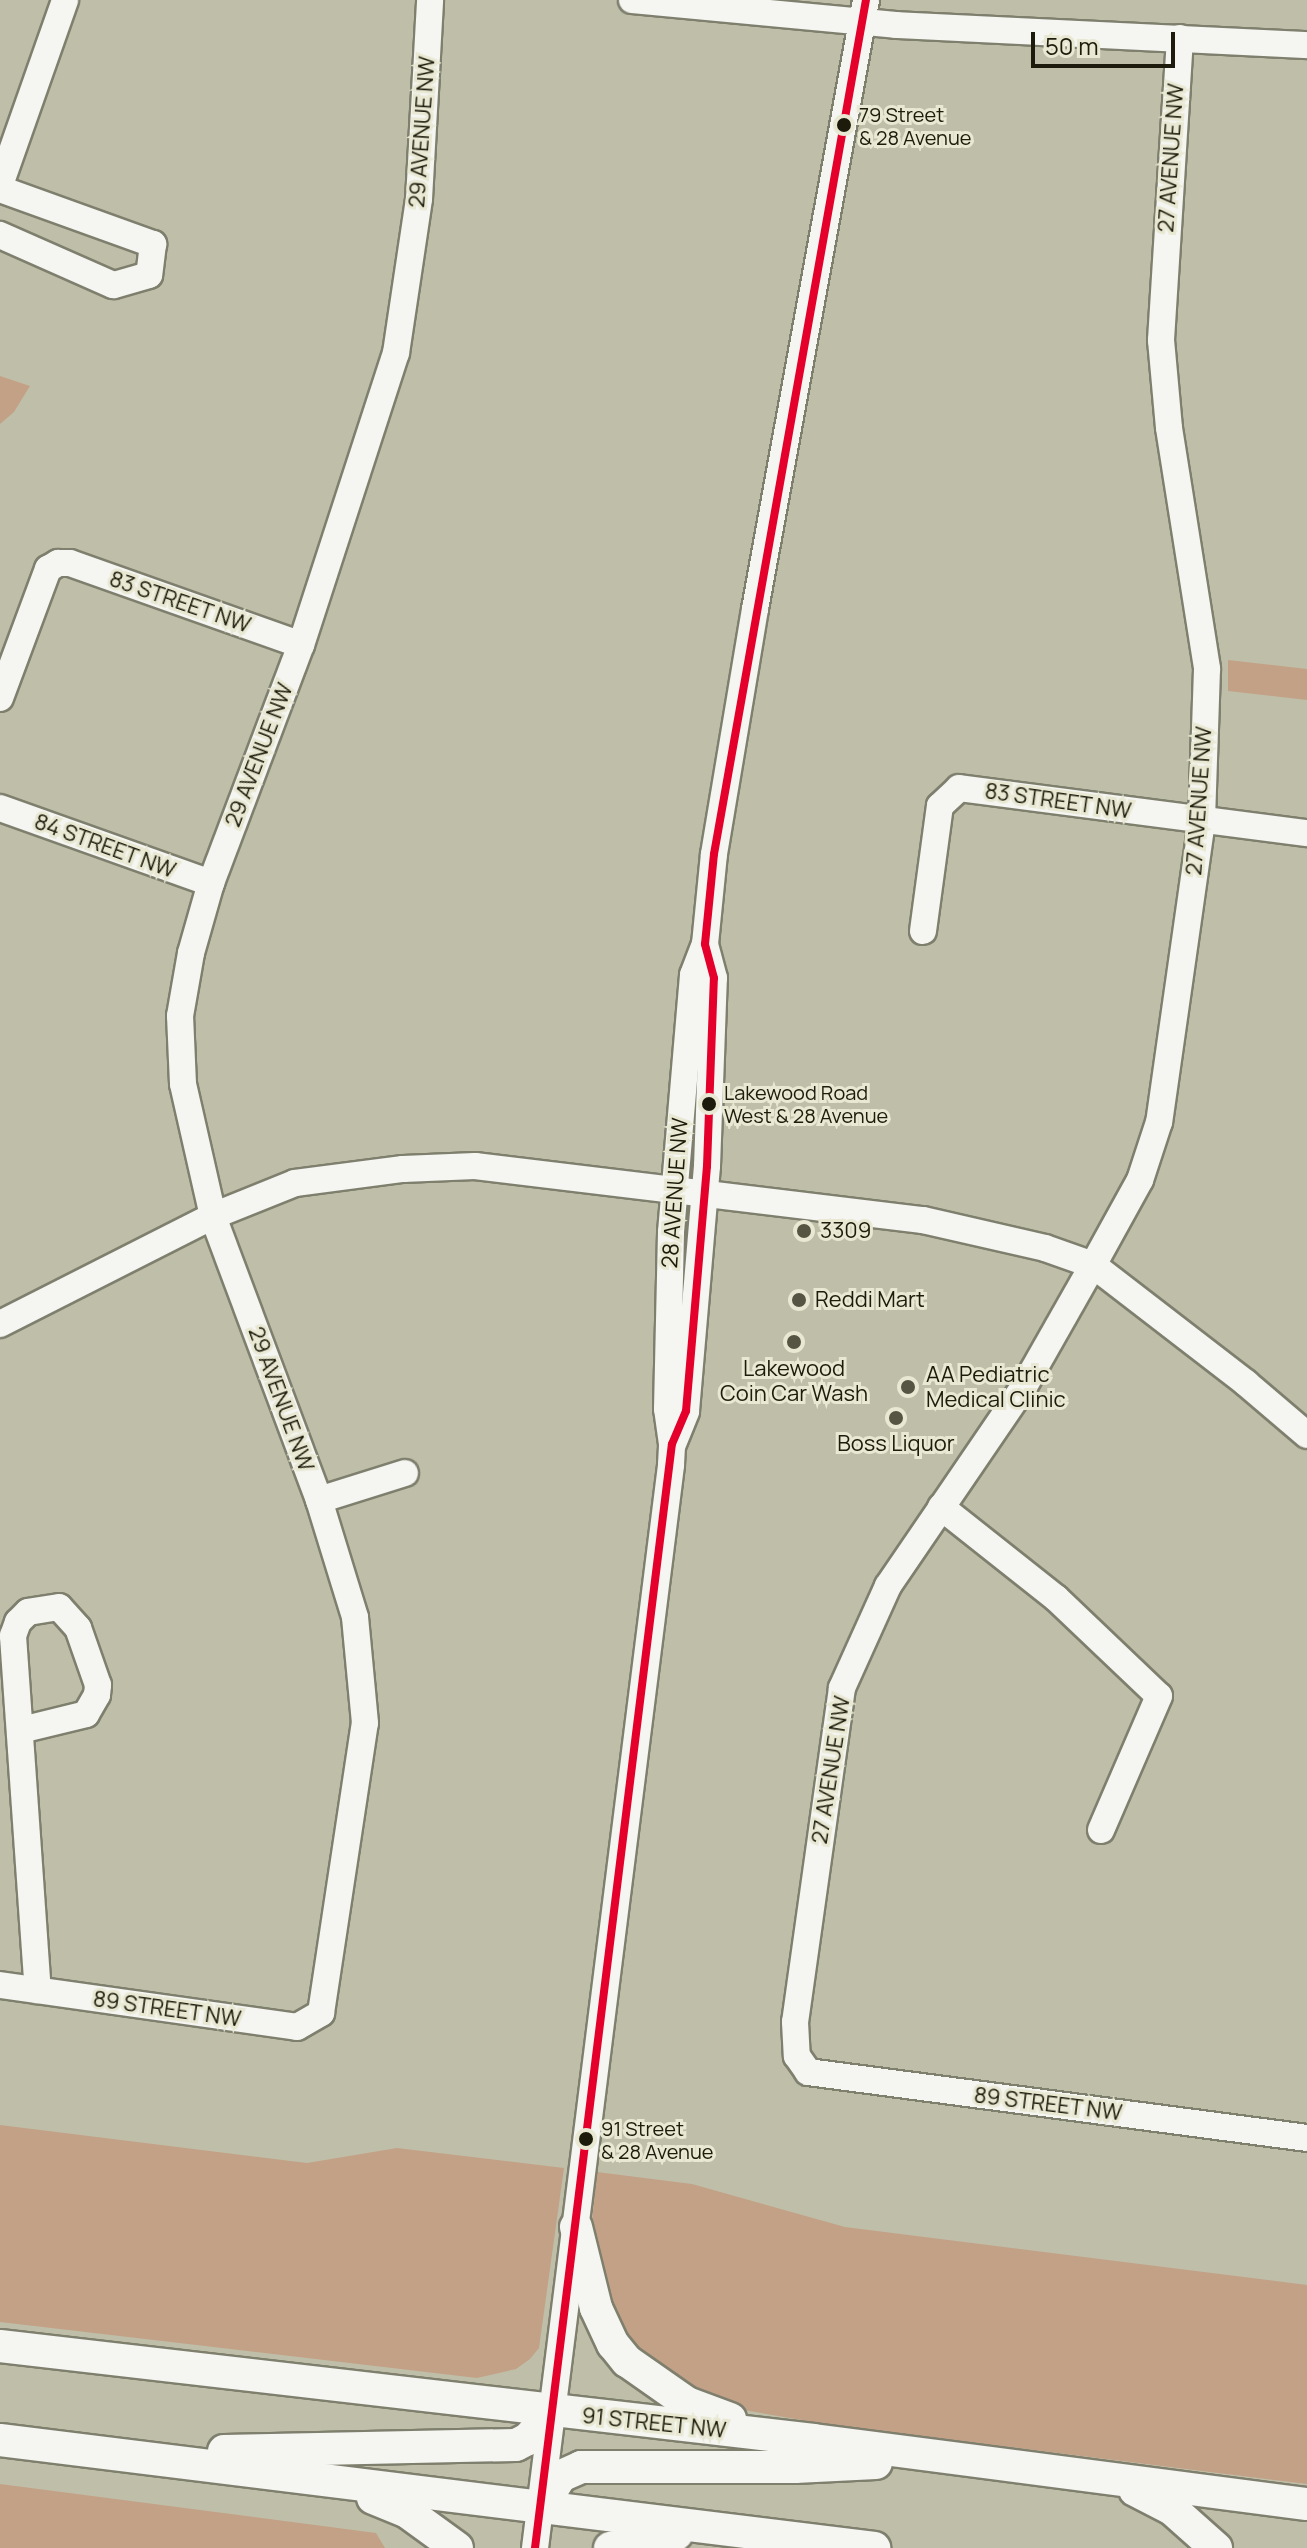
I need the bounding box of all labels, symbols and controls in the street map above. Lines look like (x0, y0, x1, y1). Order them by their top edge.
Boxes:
scale bar (1035, 16, 1179, 66)
text: 50 m (1045, 29, 1099, 62)
street label: 29 AVENUE NW (404, 55, 440, 209)
street label: 27 AVENUE NW (1153, 83, 1189, 233)
place label: 79 Street & 28 Avenue (859, 102, 972, 149)
marker: 79 Street & 28 Avenue (836, 117, 852, 133)
street label: 83 STREET NW (106, 565, 254, 639)
street label: 29 AVENUE NW (219, 679, 299, 831)
street label: 27 AVENUE NW (1181, 726, 1217, 876)
street label: 83 STREET NW (983, 778, 1133, 824)
street label: 84 STREET NW (31, 808, 179, 884)
place label: Lakewood Road West & 28 Avenue (724, 1080, 888, 1127)
marker: Lakewood Road West & 28 Avenue (701, 1096, 717, 1112)
street label: 28 AVENUE NW (657, 1117, 693, 1269)
place label: 3309 (820, 1218, 871, 1244)
marker: 3309 (795, 1222, 813, 1240)
place label: Reddi Mart (815, 1287, 925, 1313)
marker: Reddi Mart (790, 1291, 808, 1309)
street label: 29 AVENUE NW (243, 1323, 319, 1475)
marker: Lakewood Coin Car Wash (785, 1333, 803, 1351)
place label: Lakewood Coin Car Wash (720, 1355, 868, 1406)
place label: AA Pediatric Medical Clinic (926, 1361, 1066, 1412)
marker: AA Pediatric Medical Clinic (897, 1376, 919, 1398)
marker: Boss Liquor (887, 1409, 905, 1427)
place label: Boss Liquor (837, 1431, 955, 1457)
street label: 27 AVENUE NW (806, 1694, 856, 1846)
street label: 89 STREET NW (91, 1986, 243, 2032)
street label: 89 STREET NW (972, 2082, 1124, 2126)
place label: 91 Street & 28 Avenue (601, 2116, 714, 2163)
marker: 91 Street & 28 Avenue (578, 2131, 594, 2147)
street label: 91 STREET NW (580, 2402, 728, 2444)

